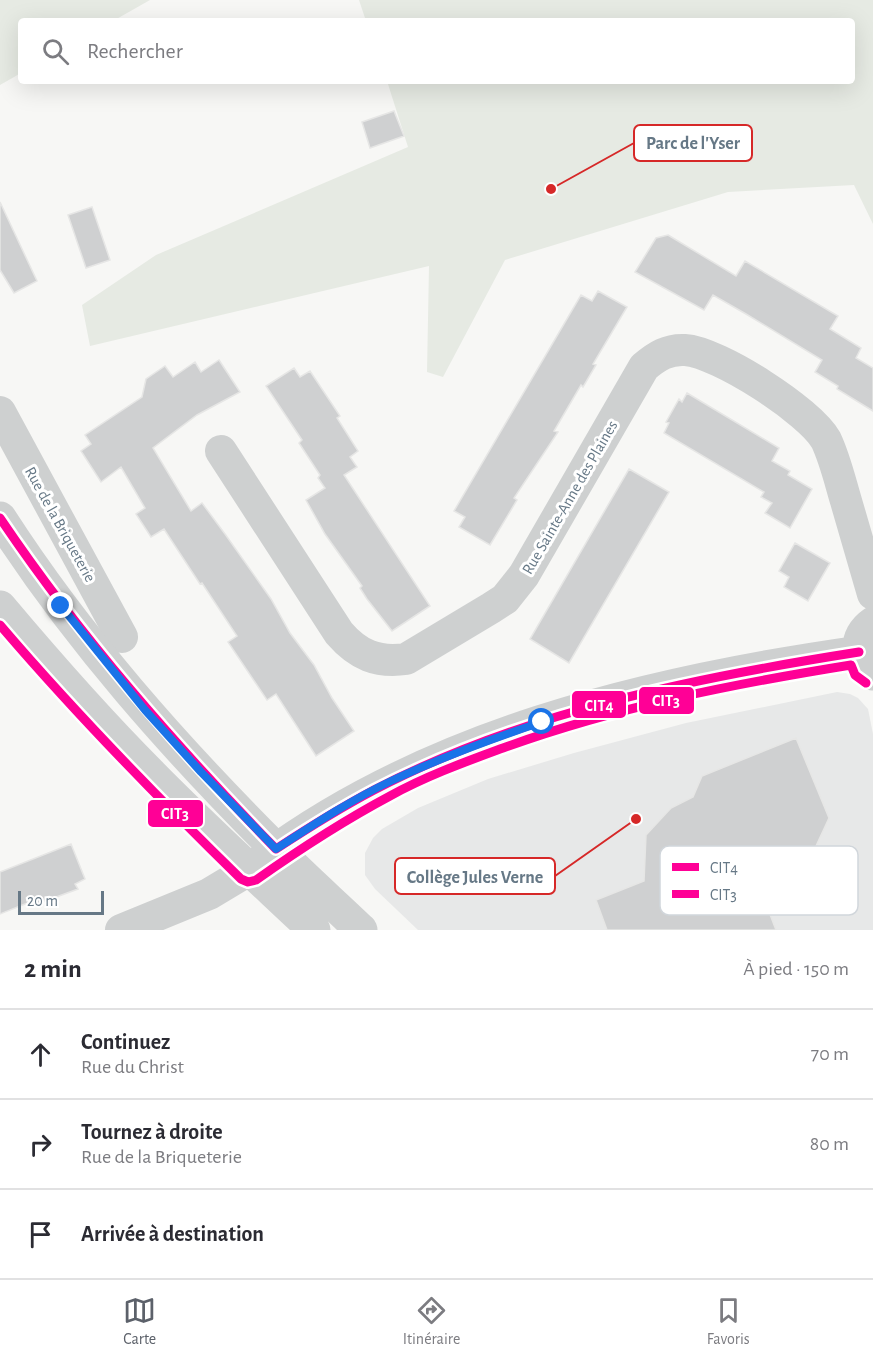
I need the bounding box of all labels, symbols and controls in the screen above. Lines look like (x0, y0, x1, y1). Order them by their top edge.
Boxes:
search box (18, 18, 855, 84)
icon: search (39, 35, 72, 68)
text: Rechercher (87, 40, 183, 62)
callout: Parc de l'Yser (634, 125, 752, 161)
text: Parc de l'Yser (646, 135, 741, 153)
street label: Rue Sainte-Anne des Plaines (519, 418, 620, 577)
street label: Rue de la Briqueterie (22, 464, 98, 585)
route end (47, 592, 73, 618)
line badge: CIT3 (638, 686, 695, 715)
line badge: CIT4 (571, 690, 627, 719)
text: CIT3 (652, 693, 680, 709)
text: CIT4 (585, 698, 613, 714)
route start (528, 708, 554, 734)
line badge: CIT3 (147, 799, 204, 828)
text: CIT3 (161, 806, 189, 822)
legend (660, 846, 858, 915)
callout: Collège Jules Verne (395, 858, 555, 894)
text: CIT4 (710, 860, 738, 876)
text: Collège Jules Verne (407, 869, 543, 887)
text: CIT3 (710, 887, 737, 903)
scale bar (18, 888, 104, 916)
text: 20 m (27, 893, 58, 909)
text: 2 min (24, 956, 82, 982)
text: À pied · 150 m (743, 959, 849, 979)
text: Continuez (81, 1031, 170, 1053)
icon: ahead (24, 1038, 57, 1071)
text: 70 m (811, 1044, 849, 1064)
text: Rue du Christ (81, 1057, 184, 1077)
text: Tournez à droite (81, 1121, 223, 1143)
icon: right (24, 1128, 57, 1161)
text: 80 m (810, 1134, 849, 1154)
text: Rue de la Briqueterie (81, 1147, 242, 1167)
icon: arrive (24, 1218, 57, 1251)
text: Arrivée à destination (81, 1223, 264, 1245)
tab: Carte (123, 1294, 156, 1349)
tab: Itinéraire (403, 1294, 460, 1349)
tab: Favoris (707, 1294, 750, 1349)

